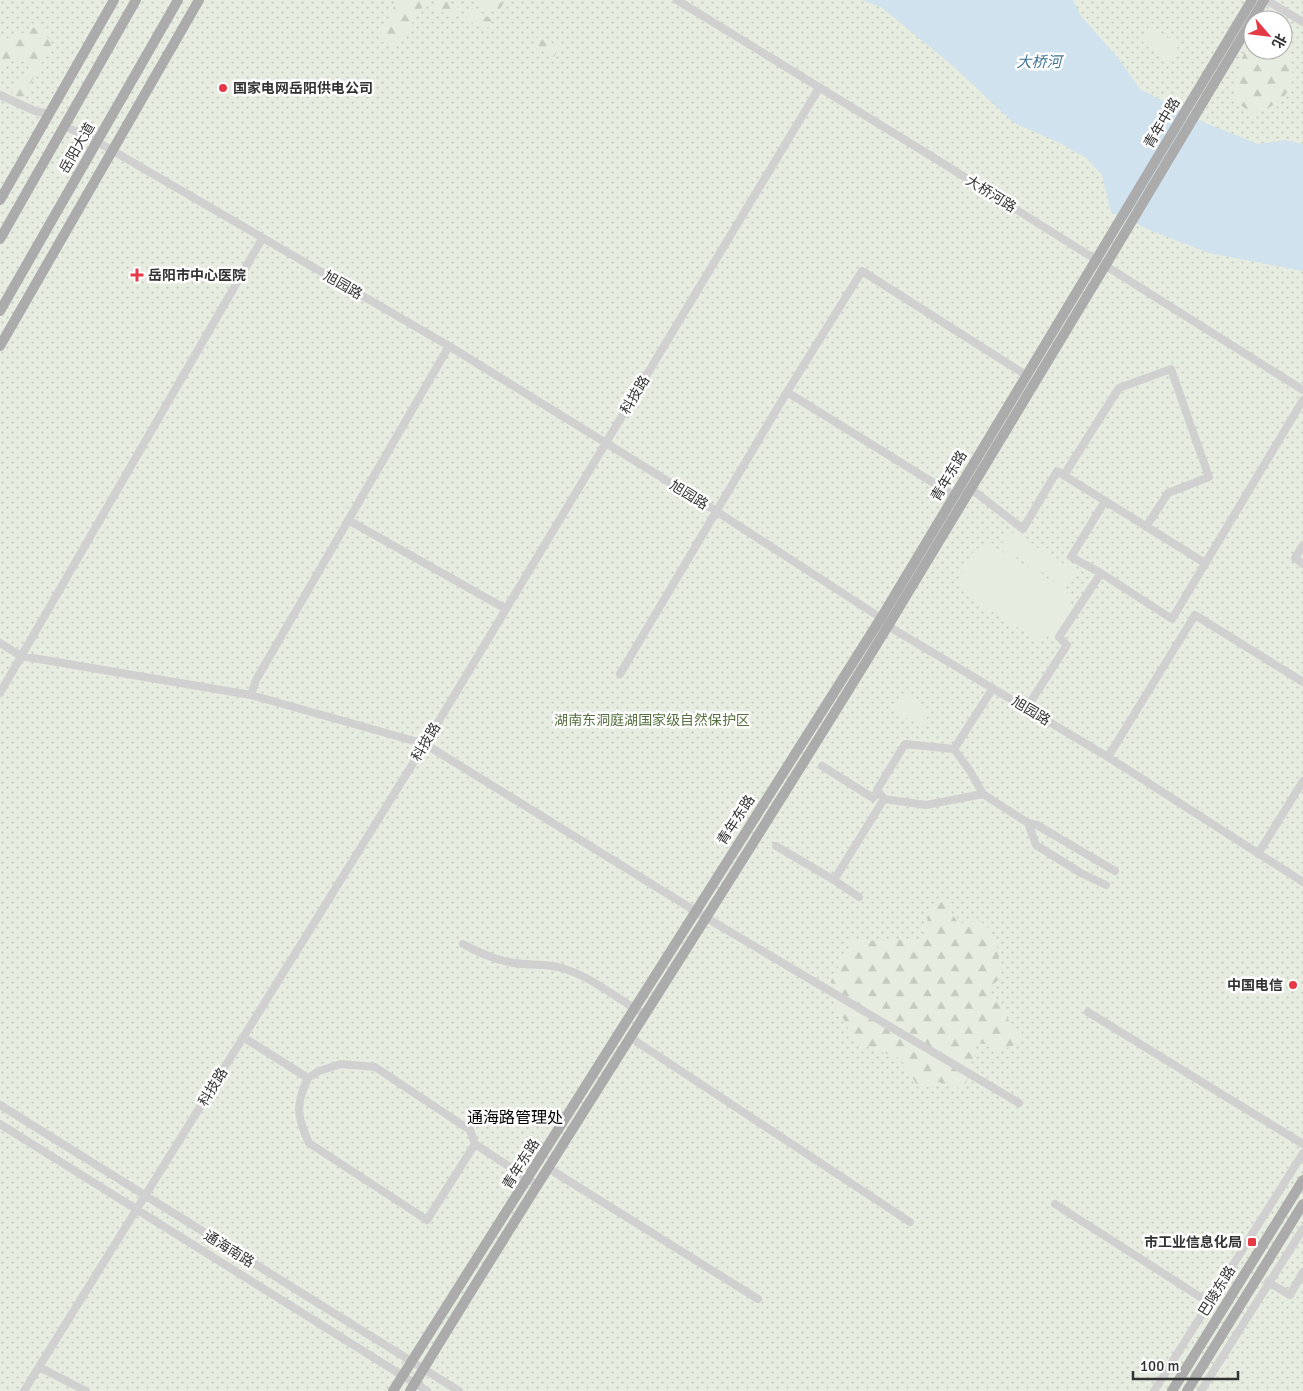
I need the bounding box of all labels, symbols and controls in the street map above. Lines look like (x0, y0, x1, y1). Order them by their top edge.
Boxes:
north arrow (1243, 10, 1293, 60)
text: 北 (1268, 31, 1290, 51)
water label: 大桥河 (1016, 53, 1064, 71)
place label: 国家电网岳阳供电公司 (233, 80, 373, 97)
marker: 国家电网岳阳供电公司 (217, 82, 229, 94)
street label: 青年中路 (1140, 95, 1184, 151)
street label: 岳阳大道 (56, 120, 98, 176)
street label: 大桥河路 (963, 172, 1019, 216)
place label: 岳阳市中心医院 (148, 267, 246, 284)
street label: 旭园路 (321, 267, 365, 303)
marker: 岳阳市中心医院 (130, 268, 144, 282)
street label: 科技路 (617, 373, 653, 417)
street label: 青年东路 (927, 448, 971, 504)
street label: 旭园路 (667, 477, 711, 513)
street label: 旭园路 (1009, 693, 1053, 729)
park label: 湖南东洞庭湖国家级自然保护区 (554, 712, 750, 729)
street label: 科技路 (408, 720, 444, 764)
street label: 青年东路 (714, 792, 758, 848)
place label: 中国电信 (1227, 977, 1283, 994)
marker: 中国电信 (1287, 979, 1299, 991)
street label: 科技路 (195, 1065, 231, 1109)
district label: 通海路管理处 (467, 1108, 563, 1128)
street label: 青年东路 (499, 1136, 543, 1192)
street label: 通海南路 (201, 1227, 257, 1271)
place label: 市工业信息化局 (1144, 1234, 1242, 1251)
marker: 市工业信息化局 (1246, 1236, 1258, 1248)
street label: 巴陵东路 (1195, 1263, 1239, 1319)
scale bar (1133, 1348, 1238, 1380)
text: 100 m (1140, 1357, 1180, 1375)

